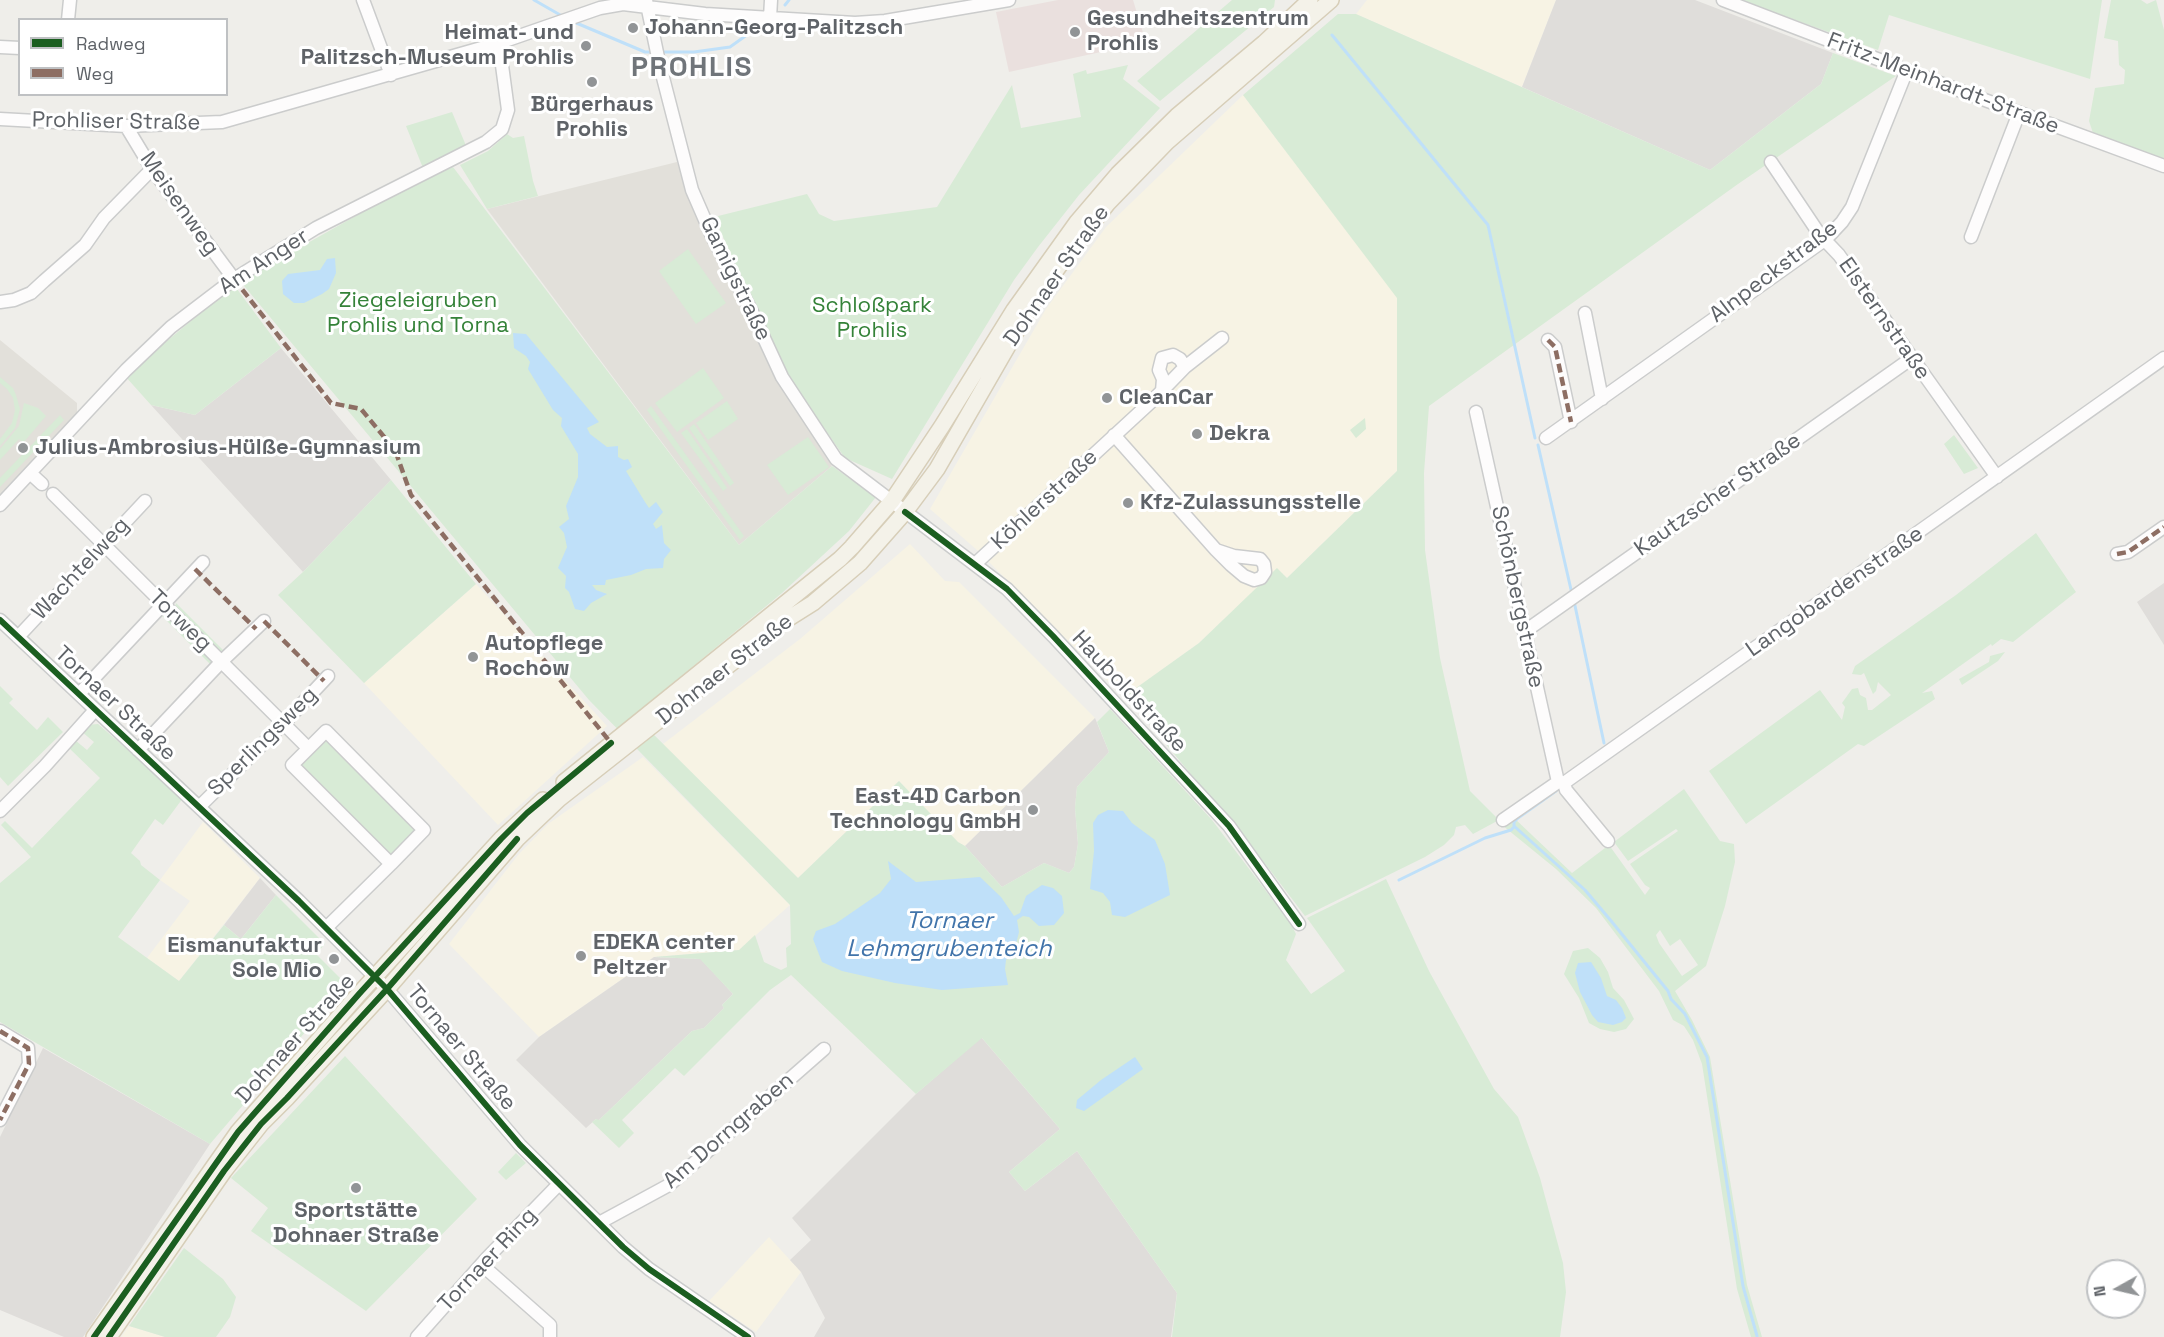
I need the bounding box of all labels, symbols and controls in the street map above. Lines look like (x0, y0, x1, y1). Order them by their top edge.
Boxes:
place label: Gesundheitszentrum Prohlis (1087, 6, 1309, 57)
place label: Johann-Georg-Palitzsch (645, 15, 903, 41)
legend (18, 18, 228, 96)
place label: Heimat- und Palitzsch-Museum Prohlis (301, 20, 574, 72)
marker: Johann-Georg-Palitzsch (626, 21, 640, 35)
marker: Gesundheitszentrum Prohlis (1068, 25, 1082, 39)
street label: Fritz-Meinhardt-Straße (1823, 28, 2063, 140)
text: Radweg (76, 32, 146, 55)
marker: Heimat- und Palitzsch-Museum Prohlis (579, 39, 593, 53)
district label: PROHLIS (631, 51, 753, 85)
text: Weg (76, 62, 114, 85)
marker: Bürgerhaus Prohlis (585, 75, 599, 89)
place label: Bürgerhaus Prohlis (531, 92, 653, 144)
street label: Prohliser Straße (32, 107, 200, 137)
street label: Meisenweg (134, 147, 224, 261)
street label: Dohnaer Straße (999, 201, 1115, 351)
street label: Gamigstraße (694, 213, 776, 345)
street label: Alnpeckstraße (1705, 215, 1843, 329)
street label: Am Anger (214, 223, 314, 301)
street label: Elsternstraße (1832, 253, 1936, 385)
park label: Ziegeleigruben Prohlis und Torna (327, 288, 509, 340)
park label: Schloßpark Prohlis (812, 293, 932, 344)
place label: CleanCar (1119, 385, 1214, 411)
marker: CleanCar (1100, 391, 1114, 405)
place label: Dekra (1209, 421, 1270, 447)
marker: Dekra (1190, 427, 1204, 441)
street label: Kautzscher Straße (1630, 428, 1806, 562)
place label: Julius-Ambrosius-Hülße-Gymnasium (35, 435, 421, 461)
marker: Julius-Ambrosius-Hülße-Gymnasium (16, 441, 30, 455)
street label: Köhlerstraße (986, 444, 1104, 556)
place label: Kfz-Zulassungsstelle (1140, 490, 1361, 516)
marker: Kfz-Zulassungsstelle (1121, 496, 1135, 510)
street label: Schönbergstraße (1485, 504, 1549, 690)
street label: Wachtelweg (27, 512, 135, 626)
street label: Langobardenstraße (1741, 521, 1929, 663)
street label: Torweg (143, 585, 217, 657)
street label: Dohnaer Straße (652, 609, 798, 731)
street label: Hauboldstraße (1066, 626, 1192, 758)
place label: Autopflege Rochow (485, 631, 604, 682)
street label: Tornaer Straße (49, 641, 181, 767)
marker: Autopflege Rochow (466, 650, 480, 664)
street label: Sperlingsweg (203, 682, 323, 802)
place label: East-4D Carbon Technology GmbH (830, 784, 1021, 836)
marker: East-4D Carbon Technology GmbH (1026, 803, 1040, 817)
water label: Tornaer Lehmgrubenteich (846, 907, 1052, 963)
place label: EDEKA center Peltzer (593, 930, 735, 981)
place label: Eismanufaktur Sole Mio (167, 933, 322, 984)
marker: EDEKA center Peltzer (574, 949, 588, 963)
marker: Eismanufaktur Sole Mio (327, 952, 341, 966)
street label: Dohnaer Straße (231, 969, 361, 1109)
street label: Tornaer Straße (401, 980, 521, 1116)
street label: Am Dorngraben (659, 1067, 799, 1195)
marker: Sportstätte Dohnaer Straße (349, 1181, 363, 1195)
place label: Sportstätte Dohnaer Straße (273, 1198, 439, 1250)
street label: Tornaer Ring (433, 1203, 543, 1317)
north arrow (2086, 1259, 2146, 1319)
text: N (2089, 1285, 2111, 1298)

